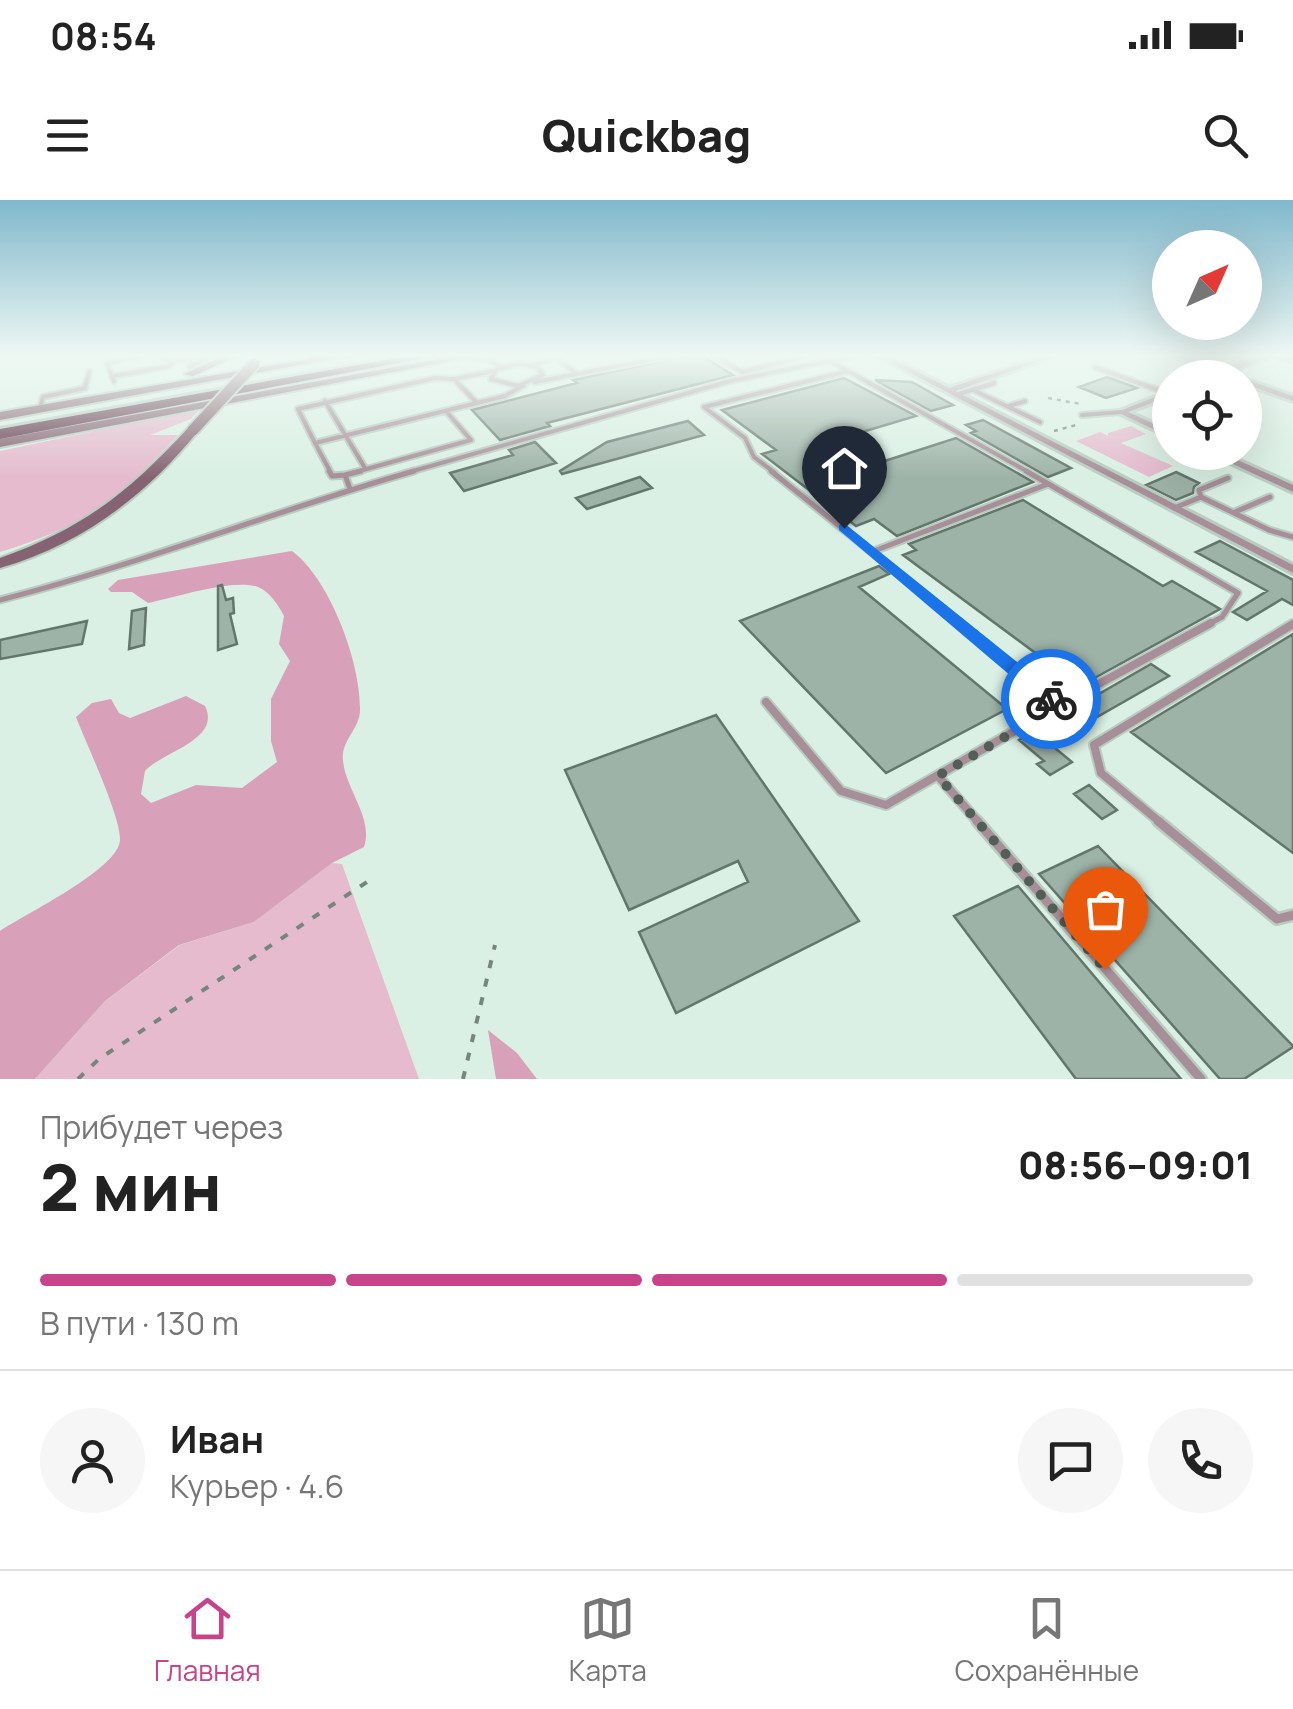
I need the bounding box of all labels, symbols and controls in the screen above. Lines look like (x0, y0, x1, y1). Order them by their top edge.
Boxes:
text: 08:54 (50, 9, 157, 61)
text: Quickbag (542, 104, 751, 166)
icon: menu (40, 108, 95, 163)
icon: search (1198, 108, 1253, 163)
north arrow (1152, 230, 1262, 340)
map controls (1152, 230, 1262, 470)
button: locate (1152, 360, 1262, 470)
pin (802, 426, 887, 529)
icon: home (817, 441, 872, 496)
courier (1001, 649, 1101, 749)
icon: bike (1024, 672, 1079, 727)
pin (1063, 867, 1148, 970)
icon: bag (1078, 882, 1133, 937)
text: Прибудет через (40, 1105, 283, 1149)
text: 08:56–09:01 (1018, 1138, 1253, 1190)
text: 2 мин (40, 1142, 222, 1231)
text: В пути · 130 m (40, 1301, 239, 1345)
button: person (40, 1408, 145, 1513)
button: chat (1018, 1408, 1123, 1513)
button: phone (1148, 1408, 1253, 1513)
text: Иван (170, 1412, 264, 1464)
text: Курьер · 4.6 (170, 1464, 344, 1508)
tab: Главная (154, 1591, 261, 1689)
tab: Карта (569, 1591, 647, 1689)
tab: Сохранённые (955, 1591, 1139, 1689)

